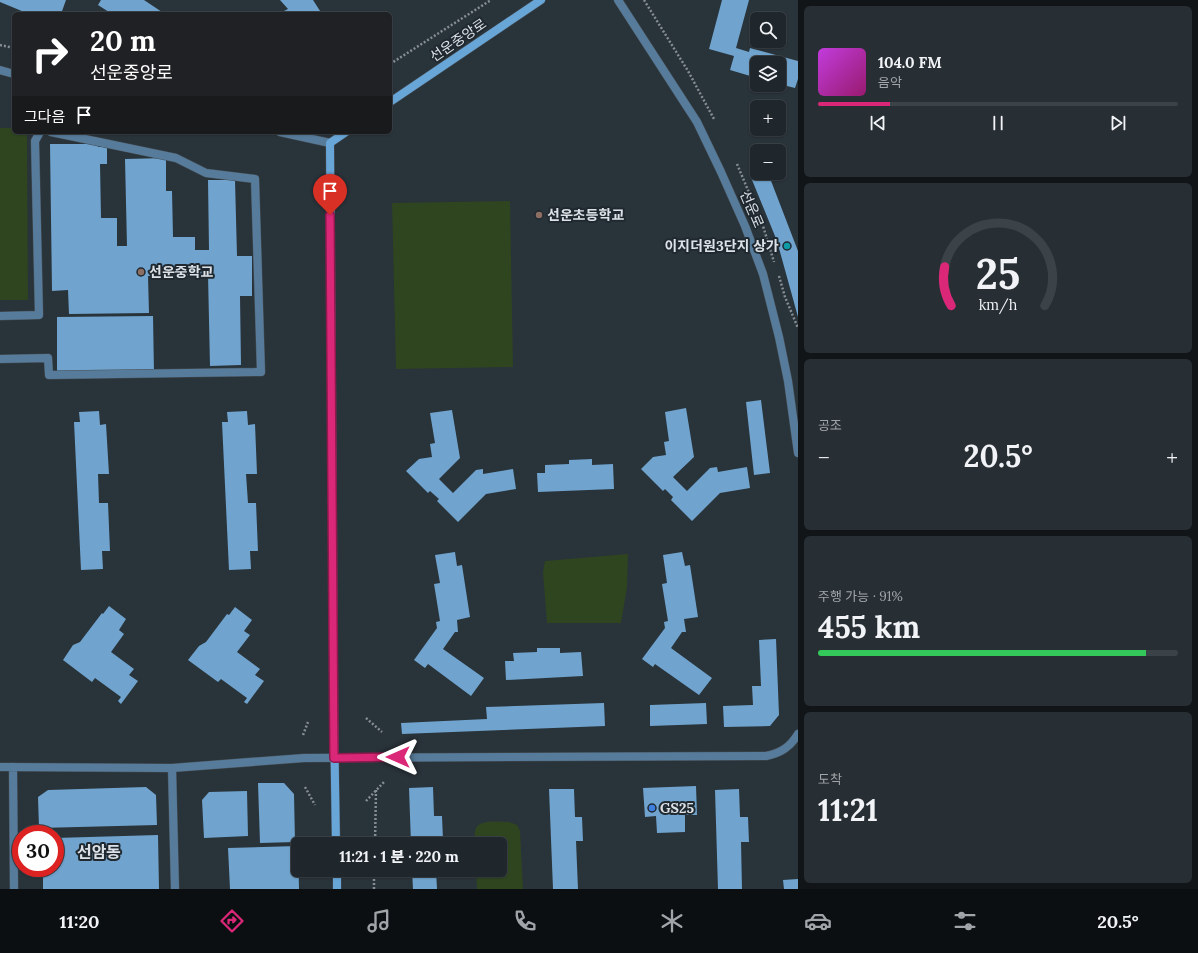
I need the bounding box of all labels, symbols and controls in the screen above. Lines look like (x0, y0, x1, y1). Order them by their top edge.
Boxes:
map controls (750, 12, 786, 180)
button: search (750, 12, 786, 48)
street label: 선운중앙로 (426, 14, 490, 65)
text: 20 m (90, 23, 156, 59)
icon: right (24, 28, 76, 80)
text: 104.0 FM (878, 53, 942, 72)
button: layers (750, 56, 786, 92)
text: 선운중앙로 (90, 61, 173, 84)
text: 음악 (878, 74, 902, 91)
button: + (750, 100, 786, 136)
icon: arrive (73, 104, 95, 126)
text: 그다음 (24, 107, 65, 126)
icon: previous (867, 112, 889, 134)
icon: pause (987, 112, 1009, 134)
icon: next (1107, 112, 1129, 134)
button: − (750, 144, 786, 180)
pin (313, 174, 347, 215)
icon: arrive (319, 180, 341, 202)
street label: 선운로 (736, 188, 768, 230)
place label: 선운초등학교 (547, 206, 624, 224)
marker: 선운초등학교 (534, 210, 544, 220)
place label: 이지더원3단지 상가 (664, 237, 779, 255)
marker: 이지더원3단지 상가 (782, 241, 792, 251)
text: 25 (976, 247, 1020, 300)
place label: 선운중학교 (149, 263, 214, 281)
marker: 선운중학교 (136, 267, 146, 277)
text: km/h (979, 295, 1018, 314)
text: 공조 (818, 417, 842, 434)
text: 20.5° (963, 437, 1033, 475)
text: − (818, 443, 830, 471)
text: + (1166, 443, 1178, 471)
text: 주행 가능 · 91% (818, 588, 903, 605)
text: 455 km (818, 608, 920, 646)
position arrow (377, 736, 419, 778)
text: 도착 (818, 771, 842, 788)
text: 11:21 (818, 791, 878, 829)
place label: GS25 (660, 799, 694, 817)
marker: GS25 (647, 803, 657, 813)
speed limit sign: 30 (12, 825, 64, 877)
district label: 선암동 (77, 842, 121, 862)
text: 11:21 · 1 분 · 220 m (339, 847, 459, 866)
icon: directions (218, 907, 246, 935)
icon: music (365, 907, 393, 935)
icon: phone (511, 907, 539, 935)
icon: climate (658, 907, 686, 935)
icon: car (804, 907, 832, 935)
icon: filters (951, 907, 979, 935)
text: 11:20 (59, 910, 99, 933)
text: 20.5° (1097, 910, 1139, 933)

